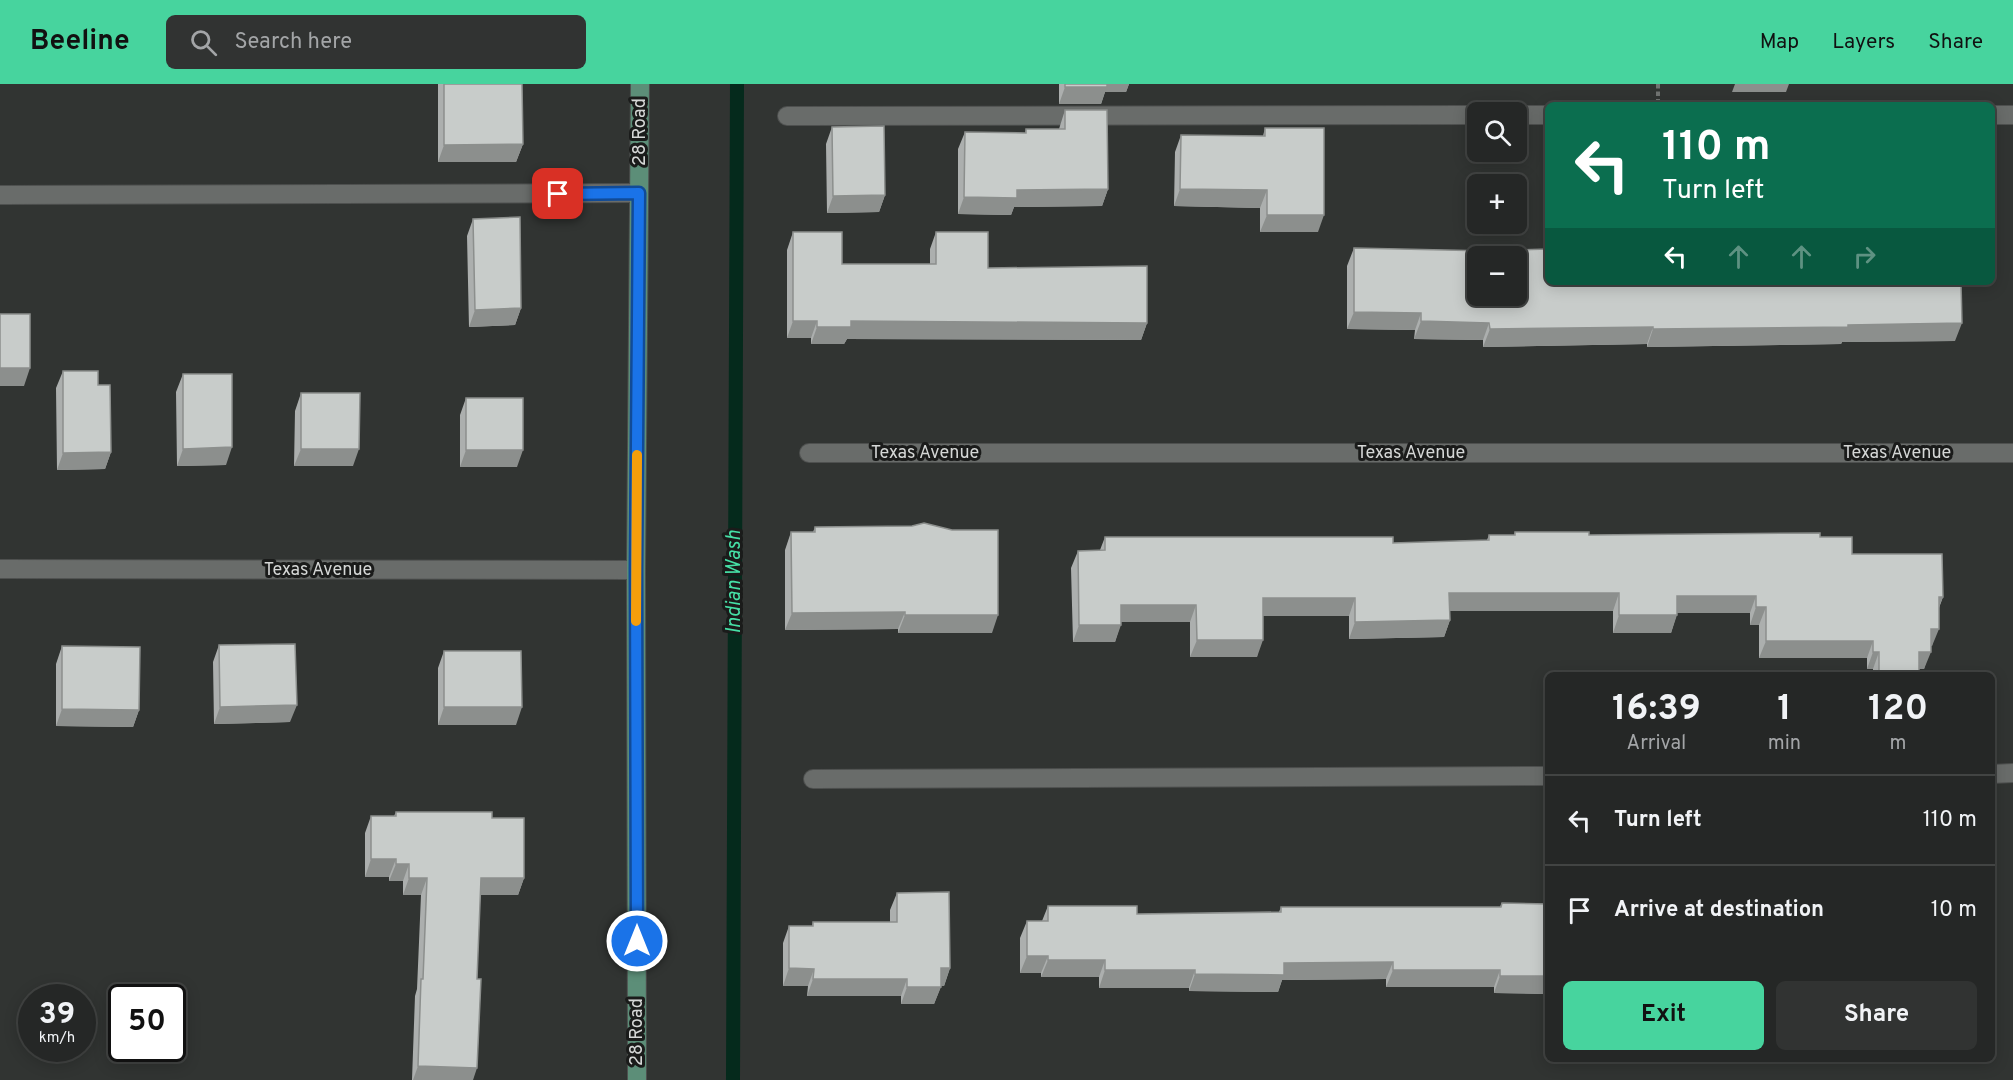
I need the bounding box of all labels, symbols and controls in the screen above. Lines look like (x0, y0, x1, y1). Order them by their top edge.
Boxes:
search box (166, 15, 586, 69)
text: Beeline (30, 24, 130, 60)
icon: search (187, 26, 220, 59)
text: Search here (235, 29, 352, 56)
text: Map (1760, 29, 1799, 56)
text: Layers (1832, 29, 1895, 56)
text: Share (1928, 29, 1983, 56)
street label: 28 Road (629, 98, 652, 166)
map controls (1467, 102, 1527, 306)
button: search (1467, 102, 1527, 162)
text: 110 m (1662, 122, 1771, 175)
icon: left (1563, 126, 1641, 204)
pin (532, 168, 583, 219)
button: + (1467, 174, 1527, 234)
text: Turn left (1662, 174, 1764, 208)
icon: arrive (541, 177, 574, 210)
icon: left (1659, 240, 1692, 273)
icon: ahead (1722, 240, 1755, 273)
icon: ahead (1785, 240, 1818, 273)
icon: right (1848, 240, 1881, 273)
button: − (1467, 246, 1527, 306)
street label: Texas Avenue (871, 442, 979, 465)
street label: Texas Avenue (1357, 442, 1465, 465)
street label: Texas Avenue (1843, 442, 1951, 465)
water label: Indian Wash (722, 530, 748, 634)
street label: Texas Avenue (264, 559, 372, 582)
text: 16:39 (1612, 687, 1701, 733)
text: 1 (1777, 687, 1792, 733)
text: 120 (1868, 687, 1928, 733)
text: Arrival (1627, 731, 1686, 757)
text: min (1768, 731, 1801, 757)
text: m (1890, 731, 1907, 757)
icon: left (1563, 804, 1596, 837)
text: Turn left (1614, 807, 1702, 834)
text: 110 m (1923, 807, 1977, 834)
icon: arrive (1563, 894, 1596, 927)
text: Arrive at destination (1614, 897, 1824, 924)
text: 10 m (1931, 897, 1977, 924)
position arrow (605, 909, 669, 973)
button: Exit (1563, 981, 1764, 1050)
button: Share (1776, 981, 1977, 1050)
speed limit sign: 50 (108, 984, 186, 1062)
text: 39 (39, 997, 75, 1034)
street label: 28 Road (626, 998, 649, 1066)
text: km/h (39, 1029, 75, 1048)

